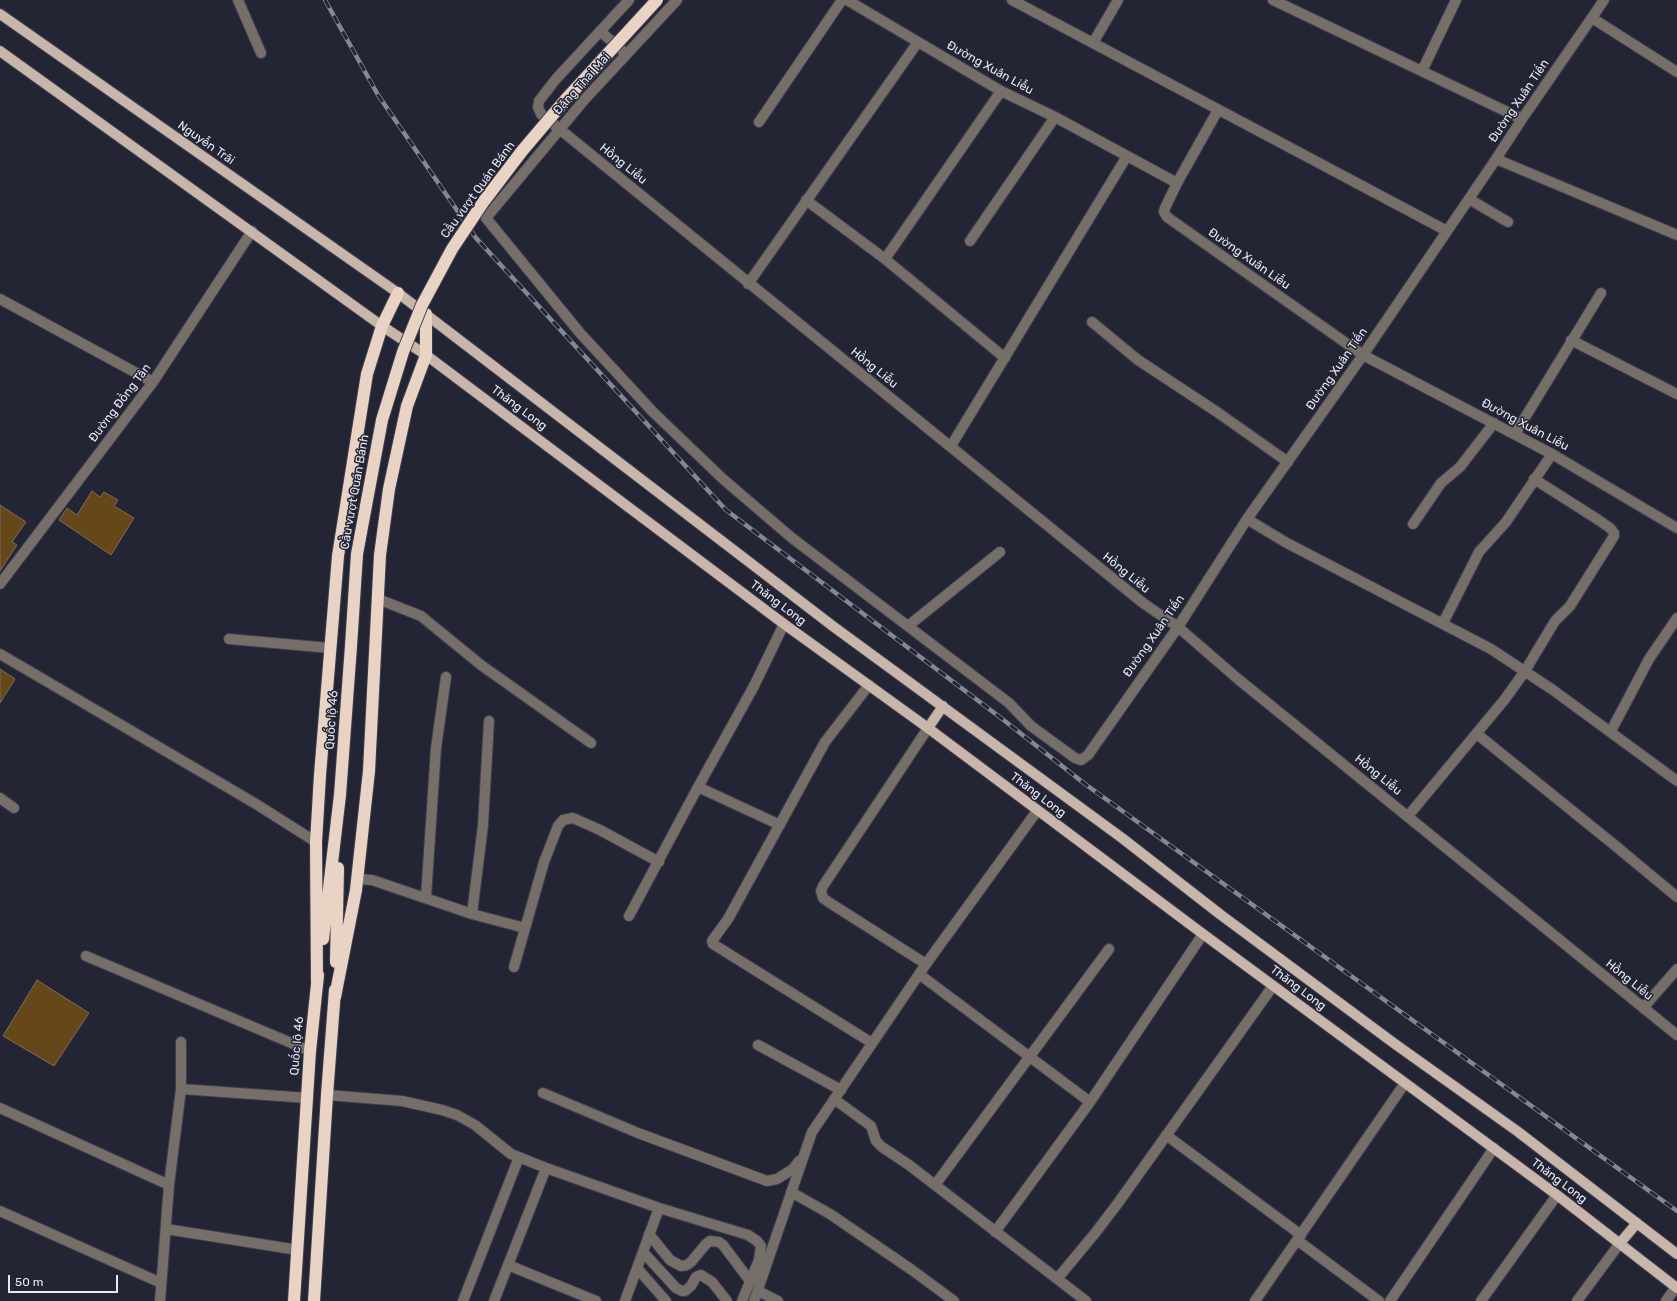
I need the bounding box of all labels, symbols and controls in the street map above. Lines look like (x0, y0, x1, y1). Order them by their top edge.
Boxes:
street label: Đường Xuân Liễu (944, 38, 1036, 98)
street label: Đặng Thai Mai (551, 50, 613, 118)
street label: Đường Xuân Tiến (1486, 57, 1552, 145)
street label: Nguyễn Trãi (175, 118, 237, 168)
street label: Cầu vượt Quán Bánh (438, 139, 518, 241)
street label: Hồng Liễu (597, 141, 649, 187)
street label: Đường Xuân Liễu (1205, 225, 1293, 293)
street label: Đường Xuân Tiến (1303, 325, 1371, 413)
street label: Hồng Liễu (848, 345, 900, 391)
street label: Đường Đồng Tân (86, 361, 154, 445)
street label: Thăng Long (488, 382, 550, 434)
street label: Đường Xuân Liễu (1479, 396, 1571, 454)
street label: Cầu vượt Quán Bánh (338, 433, 372, 551)
street label: Hồng Liễu (1100, 550, 1152, 596)
street label: Thăng Long (747, 577, 809, 629)
street label: Đường Xuân Tiến (1120, 592, 1188, 680)
street label: Quốc lộ 46 (323, 690, 341, 750)
street label: Hồng Liễu (1352, 752, 1404, 798)
street label: Thăng Long (1007, 769, 1069, 821)
street label: Hồng Liễu (1603, 957, 1655, 1003)
street label: Thăng Long (1267, 962, 1329, 1014)
street label: Quốc lộ 46 (287, 1016, 307, 1076)
street label: Thăng Long (1528, 1155, 1590, 1207)
scale bar (10, 1267, 120, 1293)
text: 50 m (15, 1275, 43, 1289)

